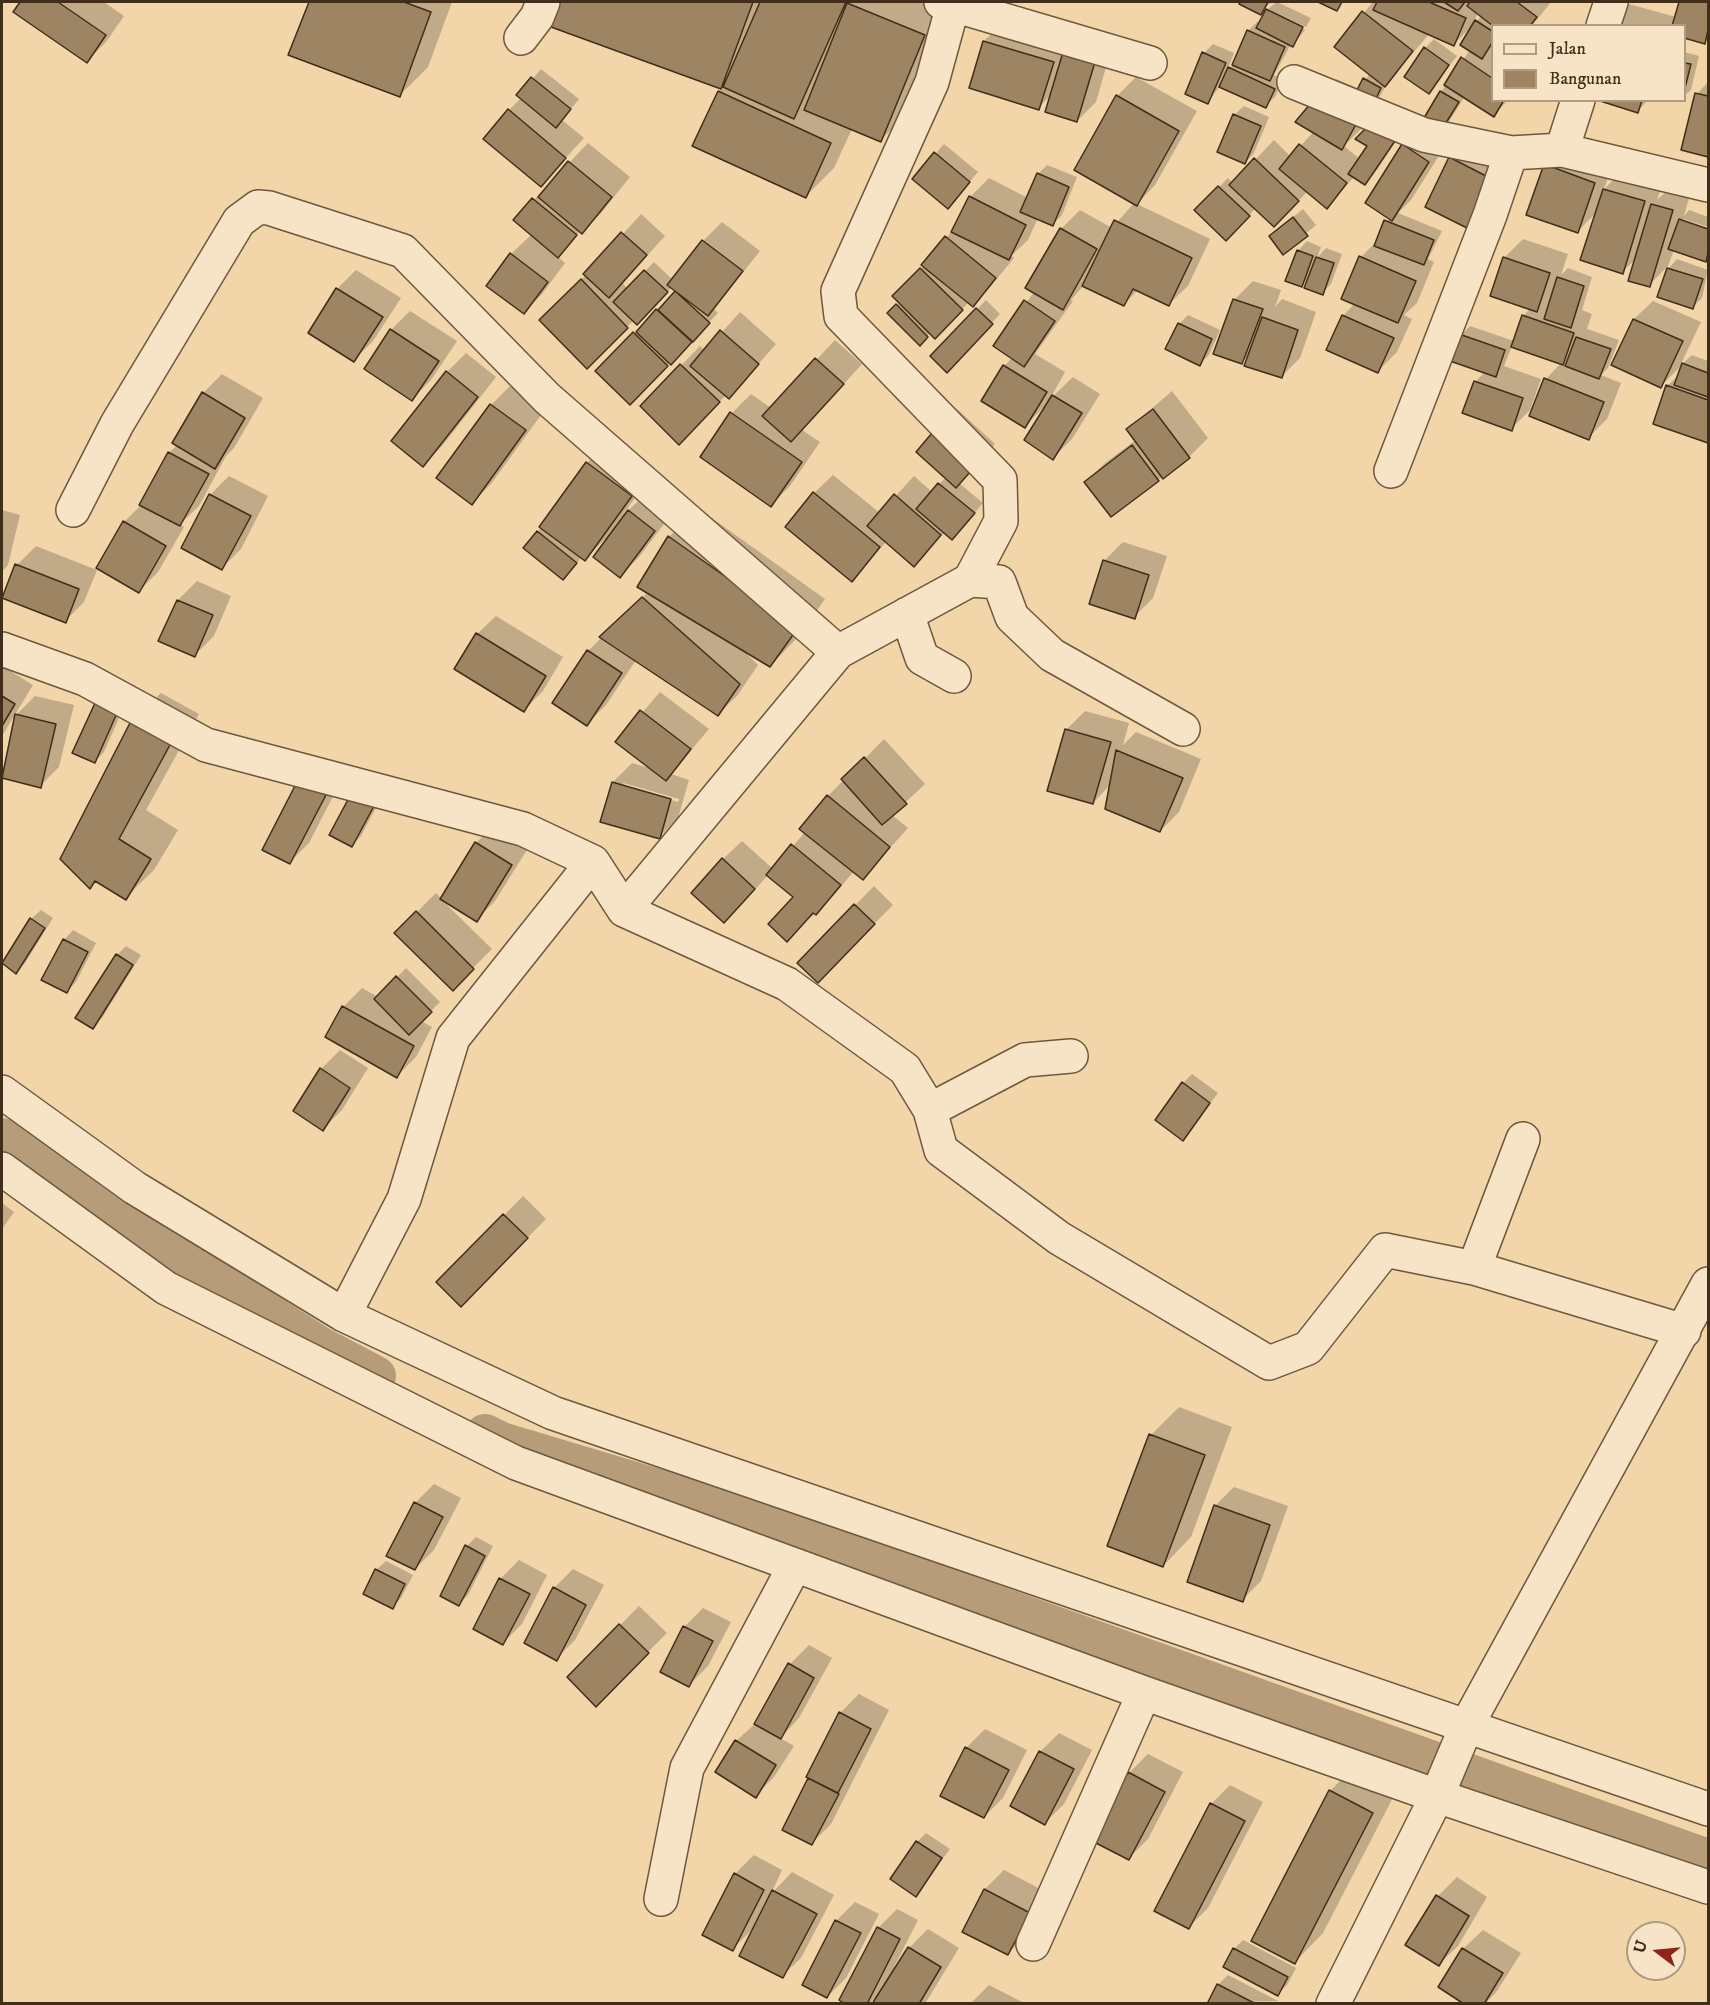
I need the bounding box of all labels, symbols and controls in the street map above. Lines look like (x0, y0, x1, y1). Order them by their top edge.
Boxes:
legend (1491, 24, 1686, 102)
text: Jalan (1549, 38, 1586, 60)
text: Bangunan (1549, 68, 1621, 90)
north arrow (1626, 1921, 1686, 1981)
text: U (1629, 1938, 1652, 1955)

